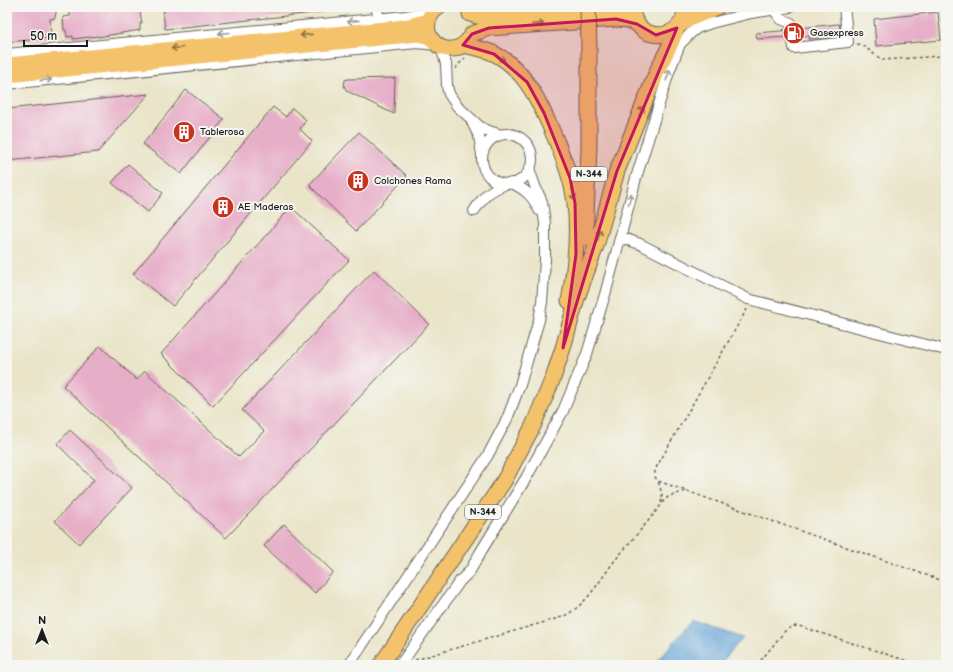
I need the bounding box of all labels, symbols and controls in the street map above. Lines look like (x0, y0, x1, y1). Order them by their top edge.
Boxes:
one-way arrow (347, 17, 360, 24)
fuel station icon: Gasexpress (781, 20, 807, 46)
one-way arrow (531, 21, 544, 28)
scale bar (24, 22, 87, 48)
place label: Gasexpress (810, 27, 864, 39)
text: 50 m (30, 29, 57, 44)
one-way arrow (218, 29, 231, 37)
one-way arrow (300, 32, 313, 39)
one-way arrow (171, 44, 184, 52)
one-way arrow (494, 54, 505, 62)
one-way arrow (665, 69, 673, 81)
one-way arrow (39, 76, 52, 84)
one-way arrow (637, 107, 645, 119)
building icon: Tablerosa (171, 119, 197, 145)
place label: Tablerosa (200, 126, 244, 138)
road number: N-344 (571, 167, 607, 181)
building icon: Colchones Rama (345, 168, 371, 194)
place label: Colchones Rama (374, 175, 452, 187)
one-way arrow (570, 187, 578, 200)
one-way arrow (627, 193, 634, 206)
building icon: AE Maderas (210, 194, 236, 220)
place label: AE Maderas (238, 201, 293, 213)
one-way arrow (596, 229, 603, 242)
road number: N-344 (465, 505, 501, 519)
north arrow (22, 610, 62, 650)
text: N (38, 614, 46, 627)

